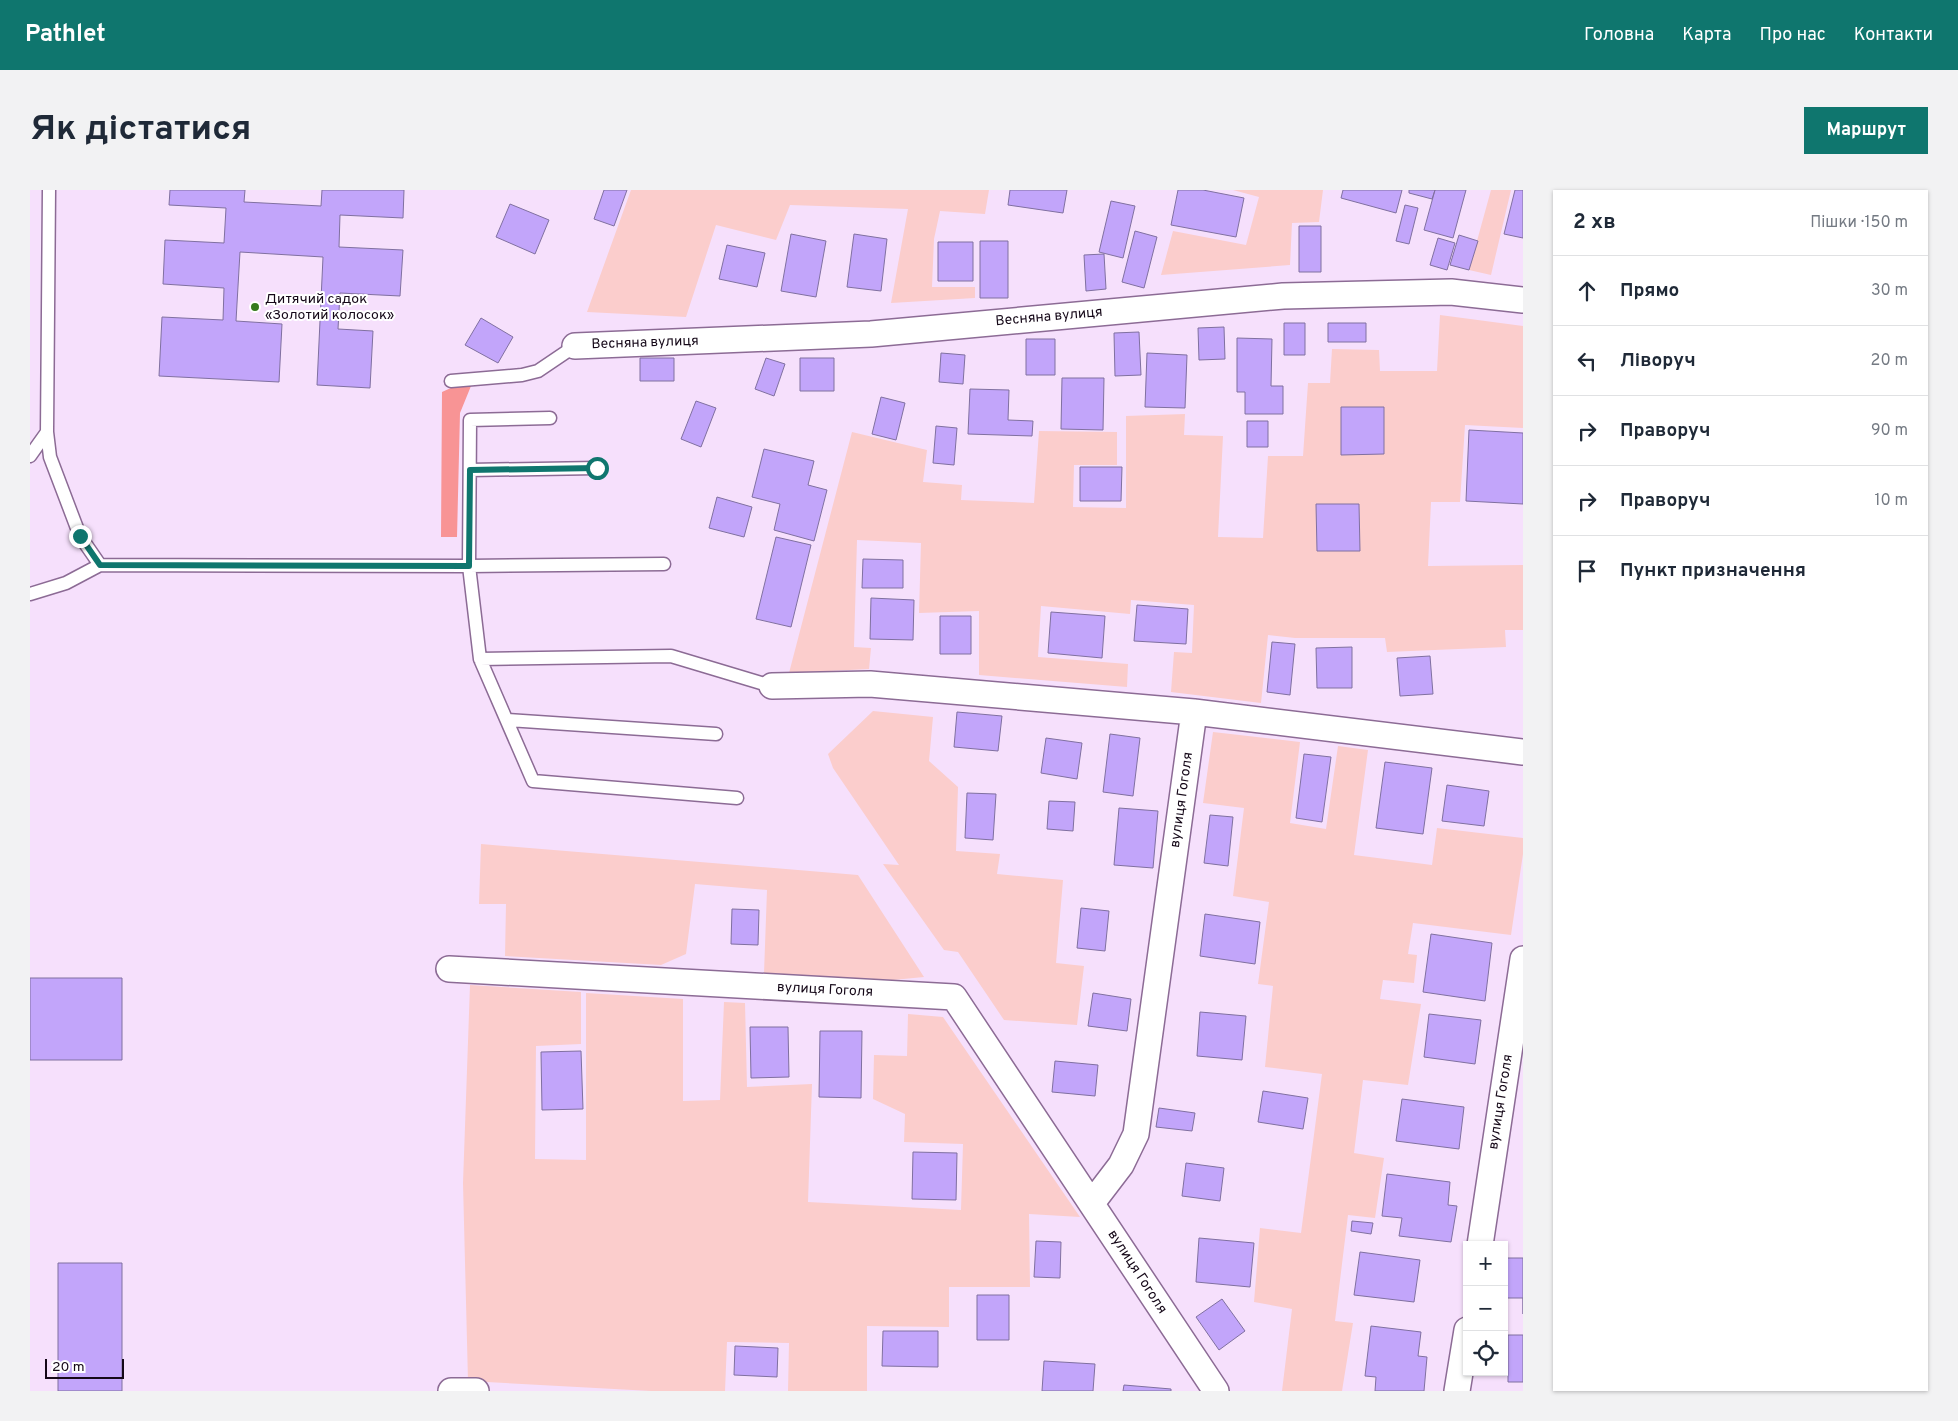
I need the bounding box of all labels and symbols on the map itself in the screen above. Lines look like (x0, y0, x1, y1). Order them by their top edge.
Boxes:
place label: Дитячий садок «Золотий колосок» (265, 291, 394, 324)
marker: Дитячий садок «Золотий колосок» (249, 301, 261, 313)
street label: Весняна вулиця (995, 304, 1103, 330)
street label: Весняна вулиця (591, 333, 699, 353)
route start (586, 457, 609, 480)
route end (69, 525, 92, 548)
street label: вулиця Гоголя (1167, 751, 1197, 849)
street label: вулиця Гоголя (776, 979, 874, 1001)
street label: вулиця Гоголя (1485, 1053, 1517, 1151)
street label: вулиця Гоголя (1104, 1227, 1170, 1317)
scale bar (45, 1356, 124, 1379)

